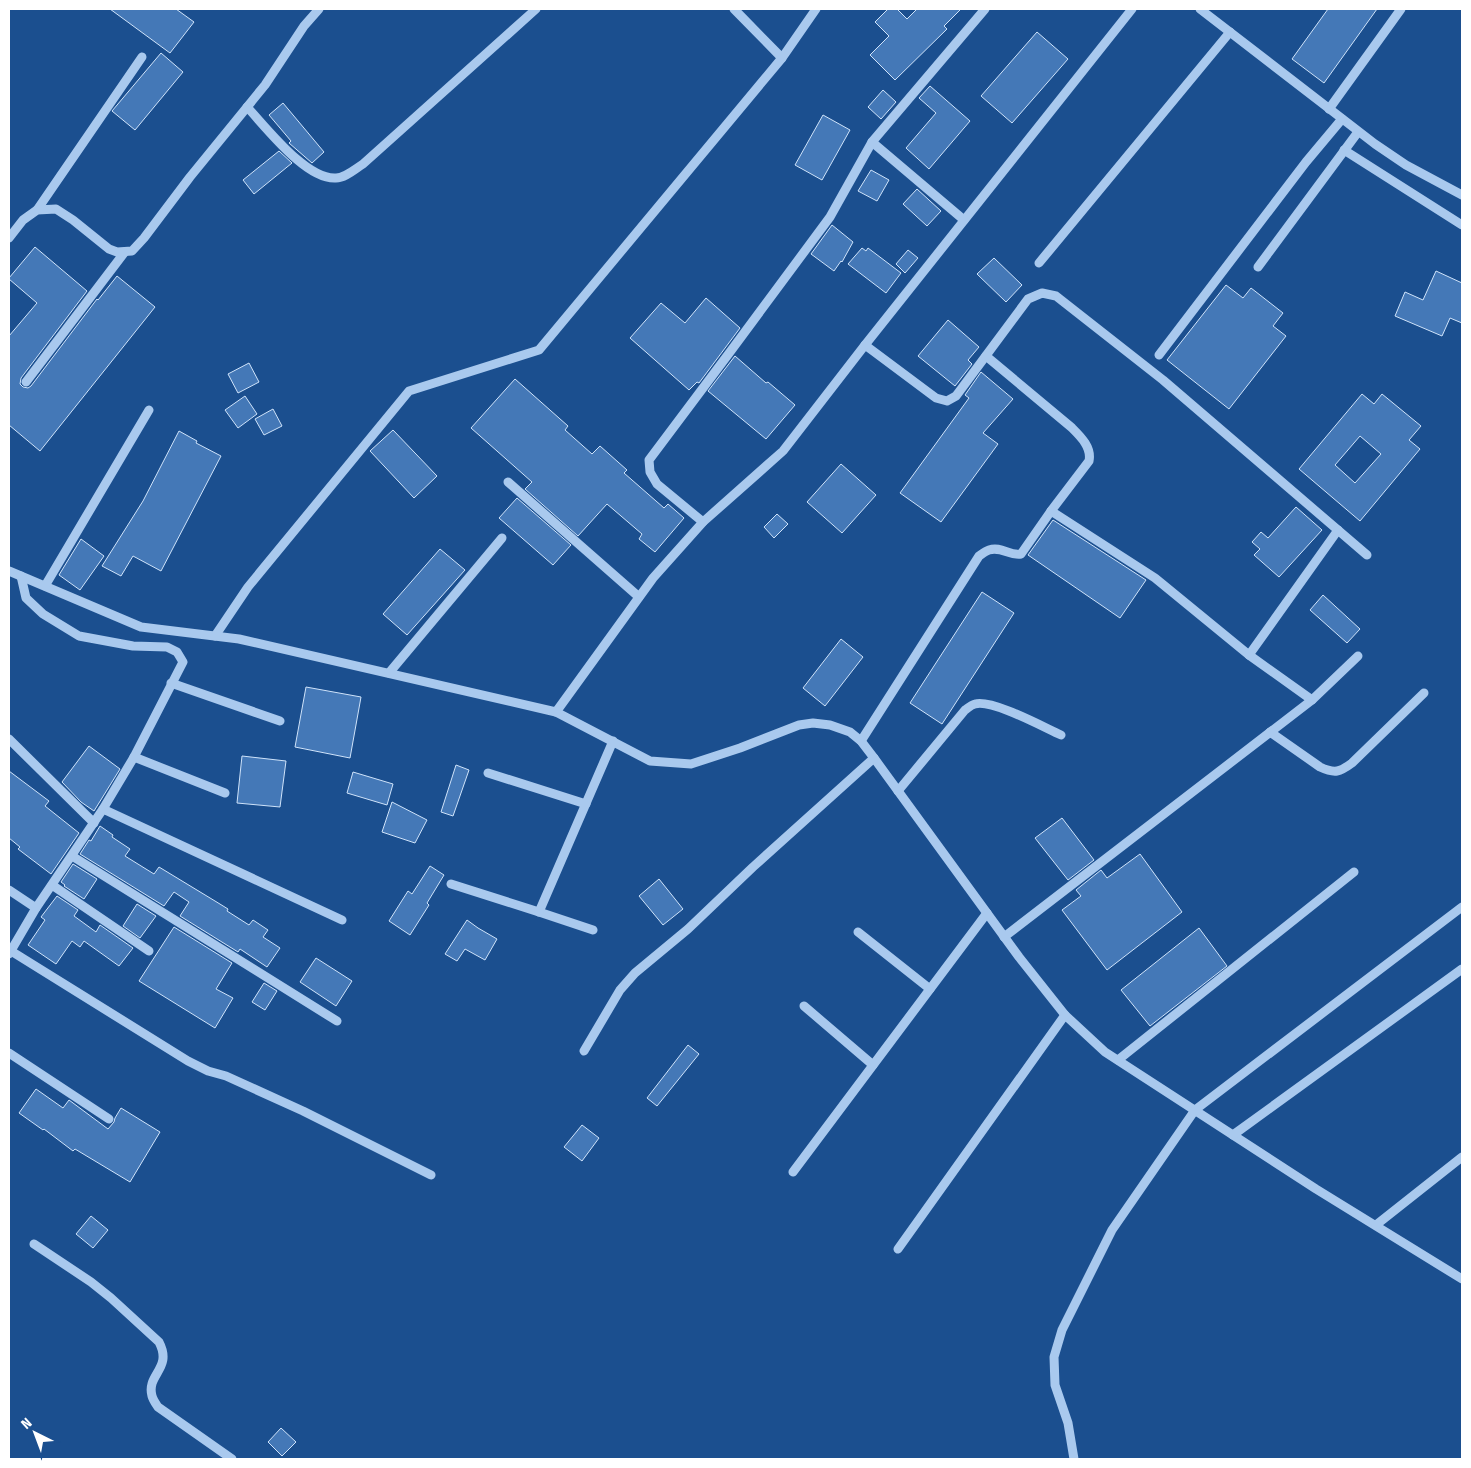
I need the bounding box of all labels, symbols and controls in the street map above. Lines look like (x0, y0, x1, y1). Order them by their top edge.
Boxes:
north arrow (10, 1408, 60, 1458)
text: N (18, 1415, 35, 1433)

